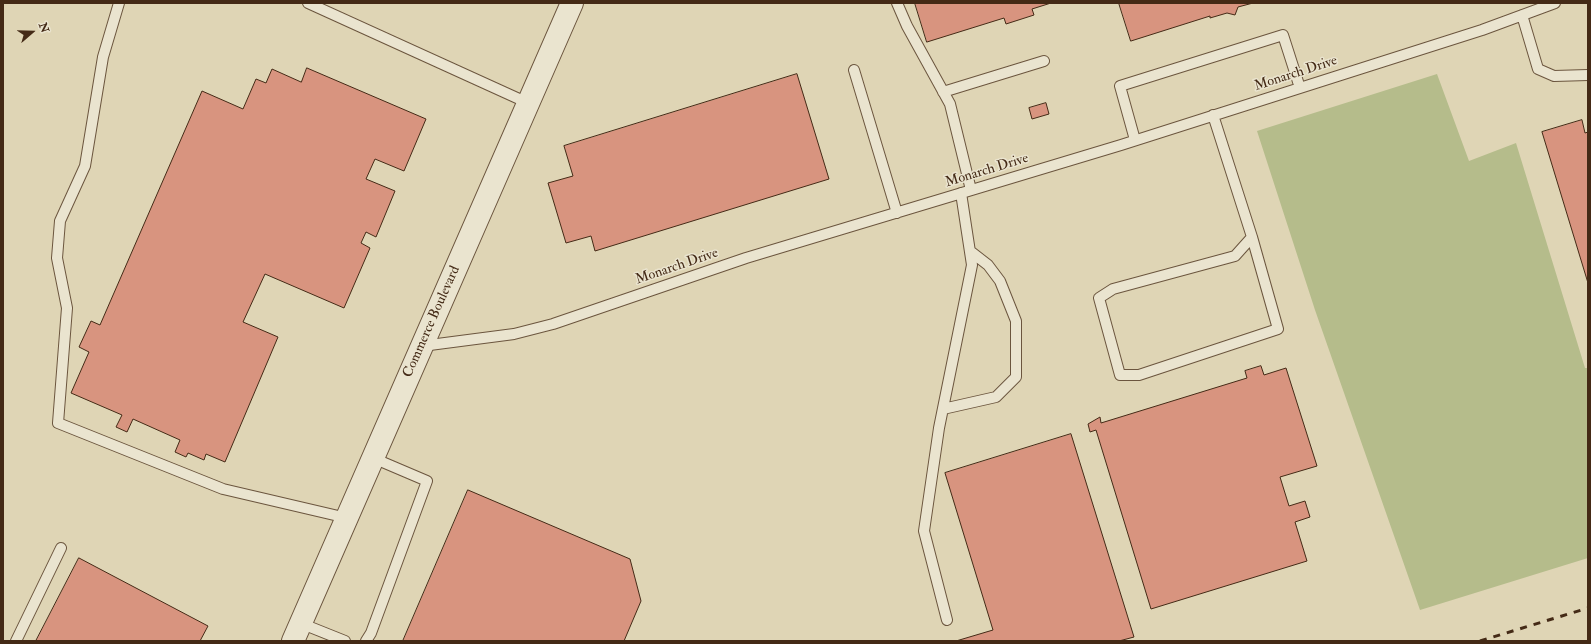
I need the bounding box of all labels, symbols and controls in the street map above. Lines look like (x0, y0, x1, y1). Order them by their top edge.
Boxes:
north arrow (12, 12, 52, 52)
text: N (36, 21, 52, 35)
street label: Monarch Drive (1252, 53, 1340, 95)
street label: Monarch Drive (943, 150, 1031, 192)
street label: Monarch Drive (634, 245, 720, 289)
street label: Commerce Boulevard (400, 264, 464, 380)

